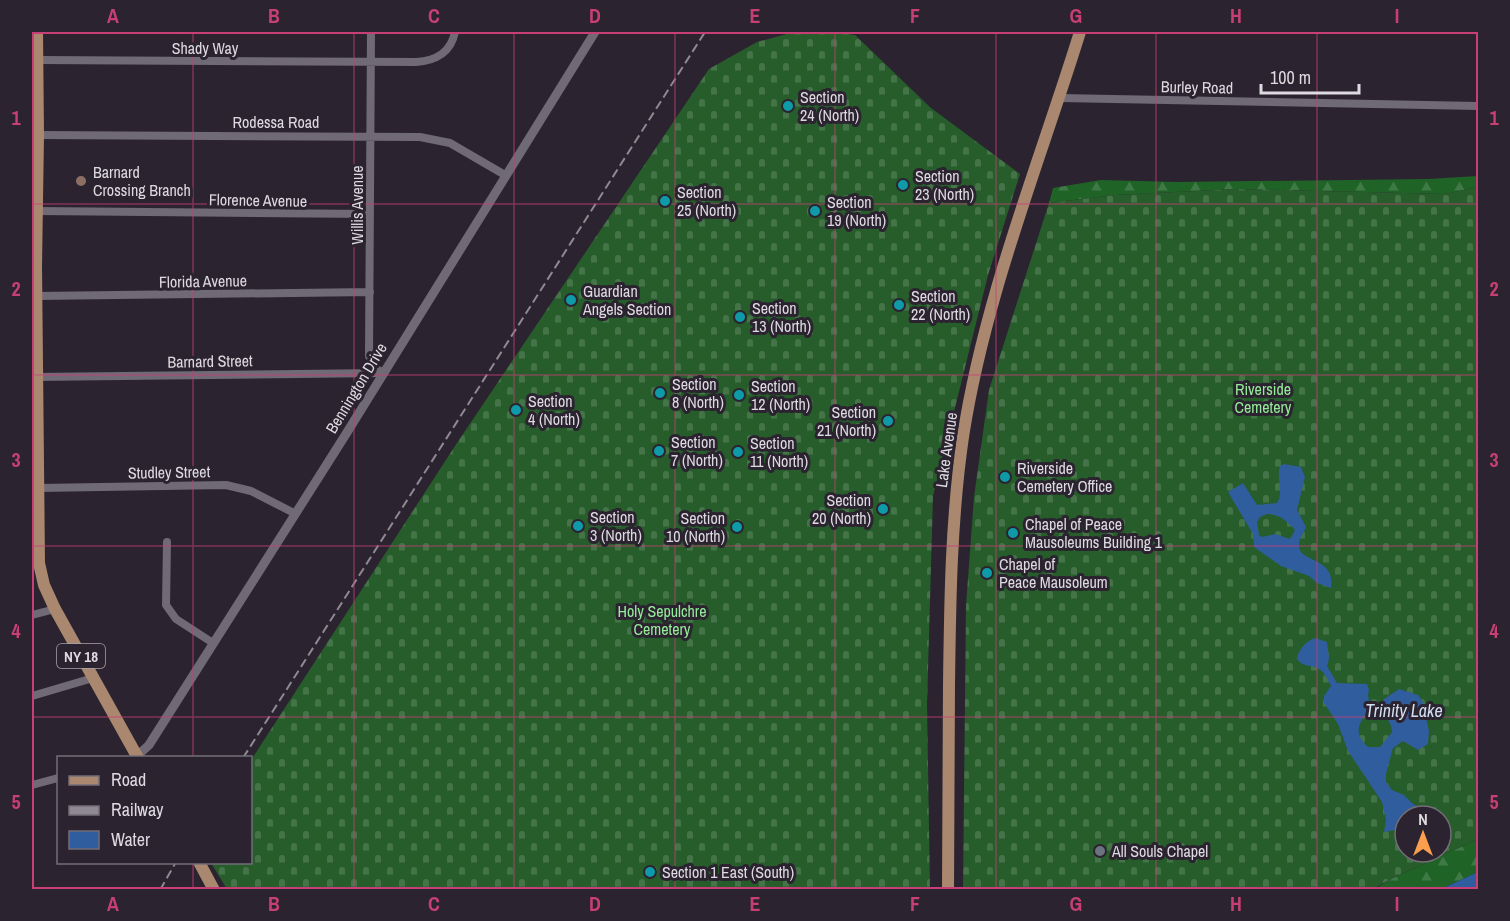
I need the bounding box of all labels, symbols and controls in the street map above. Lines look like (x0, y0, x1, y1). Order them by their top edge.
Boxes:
text: A (107, 2, 119, 29)
text: B (268, 2, 280, 29)
text: C (428, 2, 440, 29)
text: D (589, 2, 601, 29)
text: E (750, 2, 761, 29)
text: F (910, 2, 920, 29)
text: G (1070, 2, 1082, 29)
text: H (1230, 2, 1242, 29)
text: I (1395, 2, 1399, 29)
street label: Shady Way (172, 37, 239, 59)
scale bar (1261, 57, 1358, 95)
text: 100 m (1270, 65, 1311, 90)
street label: Burley Road (1161, 75, 1233, 99)
place label: Section 24 (North) (800, 86, 859, 126)
marker: Section 24 (North) (781, 99, 795, 113)
text: 1 (11, 104, 21, 131)
text: 1 (1489, 104, 1499, 131)
street label: Rodessa Road (233, 111, 319, 133)
place label: Barnard Crossing Branch (93, 161, 191, 201)
street label: Willis Avenue (346, 165, 368, 245)
place label: Section 23 (North) (915, 165, 974, 205)
marker: Barnard Crossing Branch (74, 174, 88, 188)
marker: Section 23 (North) (896, 178, 910, 192)
place label: Section 25 (North) (677, 181, 736, 221)
street label: Florence Avenue (209, 188, 307, 212)
place label: Section 19 (North) (827, 191, 886, 231)
marker: Section 25 (North) (658, 194, 672, 208)
marker: Section 19 (North) (808, 204, 822, 218)
street label: Florida Avenue (159, 269, 247, 293)
text: 2 (11, 275, 21, 302)
text: 2 (1489, 275, 1499, 302)
place label: Guardian Angels Section (582, 280, 671, 320)
place label: Section 22 (North) (911, 285, 970, 325)
marker: Guardian Angels Section (564, 293, 578, 307)
place label: Section 13 (North) (752, 297, 811, 337)
marker: Section 22 (North) (892, 298, 906, 312)
marker: Section 13 (North) (733, 310, 747, 324)
street label: Bennington Drive (320, 339, 392, 437)
street label: Barnard Street (167, 349, 253, 373)
place label: Section 8 (North) (672, 373, 724, 413)
place label: Section 12 (North) (751, 375, 810, 415)
park label: Riverside Cemetery (1235, 378, 1292, 418)
marker: Section 8 (North) (653, 386, 667, 400)
marker: Section 12 (North) (732, 388, 746, 402)
place label: Section 4 (North) (528, 390, 580, 430)
place label: Section 21 (North) (817, 401, 876, 441)
marker: Section 4 (North) (509, 403, 523, 417)
street label: Lake Avenue (930, 411, 962, 489)
marker: Section 21 (North) (881, 414, 895, 428)
place label: Section 7 (North) (671, 431, 723, 471)
place label: Section 11 (North) (750, 432, 808, 472)
marker: Section 7 (North) (652, 444, 666, 458)
marker: Section 11 (North) (731, 445, 745, 459)
text: 3 (11, 446, 21, 473)
text: 3 (1489, 446, 1499, 473)
place label: Riverside Cemetery Office (1017, 457, 1112, 497)
street label: Studley Street (128, 460, 211, 484)
marker: Riverside Cemetery Office (998, 470, 1012, 484)
place label: Section 20 (North) (812, 489, 871, 529)
marker: Section 20 (North) (876, 502, 890, 516)
place label: Section 3 (North) (590, 506, 642, 546)
place label: Section 10 (North) (666, 507, 725, 547)
place label: Chapel of Peace Mausoleums Building 1 (1025, 513, 1163, 553)
marker: Section 3 (North) (571, 519, 585, 533)
marker: Section 10 (North) (730, 520, 744, 534)
marker: Chapel of Peace Mausoleums Building 1 (1006, 526, 1020, 540)
place label: Chapel of Peace Mausoleum (999, 553, 1108, 593)
marker: Chapel of Peace Mausoleum (980, 566, 994, 580)
park label: Holy Sepulchre Cemetery (618, 600, 706, 640)
text: 4 (11, 617, 21, 644)
text: 4 (1489, 617, 1499, 644)
road number: NY 18 (57, 644, 105, 668)
water label: Trinity Lake (1365, 698, 1443, 723)
legend (57, 756, 252, 864)
text: Road (111, 767, 146, 792)
text: 5 (11, 788, 21, 815)
text: 5 (1489, 788, 1499, 815)
text: Railway (111, 797, 164, 822)
north arrow (1393, 804, 1453, 864)
text: N (1418, 808, 1428, 830)
text: Water (111, 827, 150, 852)
place label: All Souls Chapel (1111, 840, 1208, 862)
marker: All Souls Chapel (1093, 844, 1107, 858)
place label: Section 1 East (South) (662, 861, 794, 883)
marker: Section 1 East (South) (643, 865, 657, 879)
text: A (107, 890, 119, 917)
text: B (268, 890, 280, 917)
text: C (428, 890, 440, 917)
text: D (589, 890, 601, 917)
text: E (750, 890, 761, 917)
text: F (910, 890, 920, 917)
text: G (1070, 890, 1082, 917)
text: H (1230, 890, 1242, 917)
text: I (1395, 890, 1399, 917)

